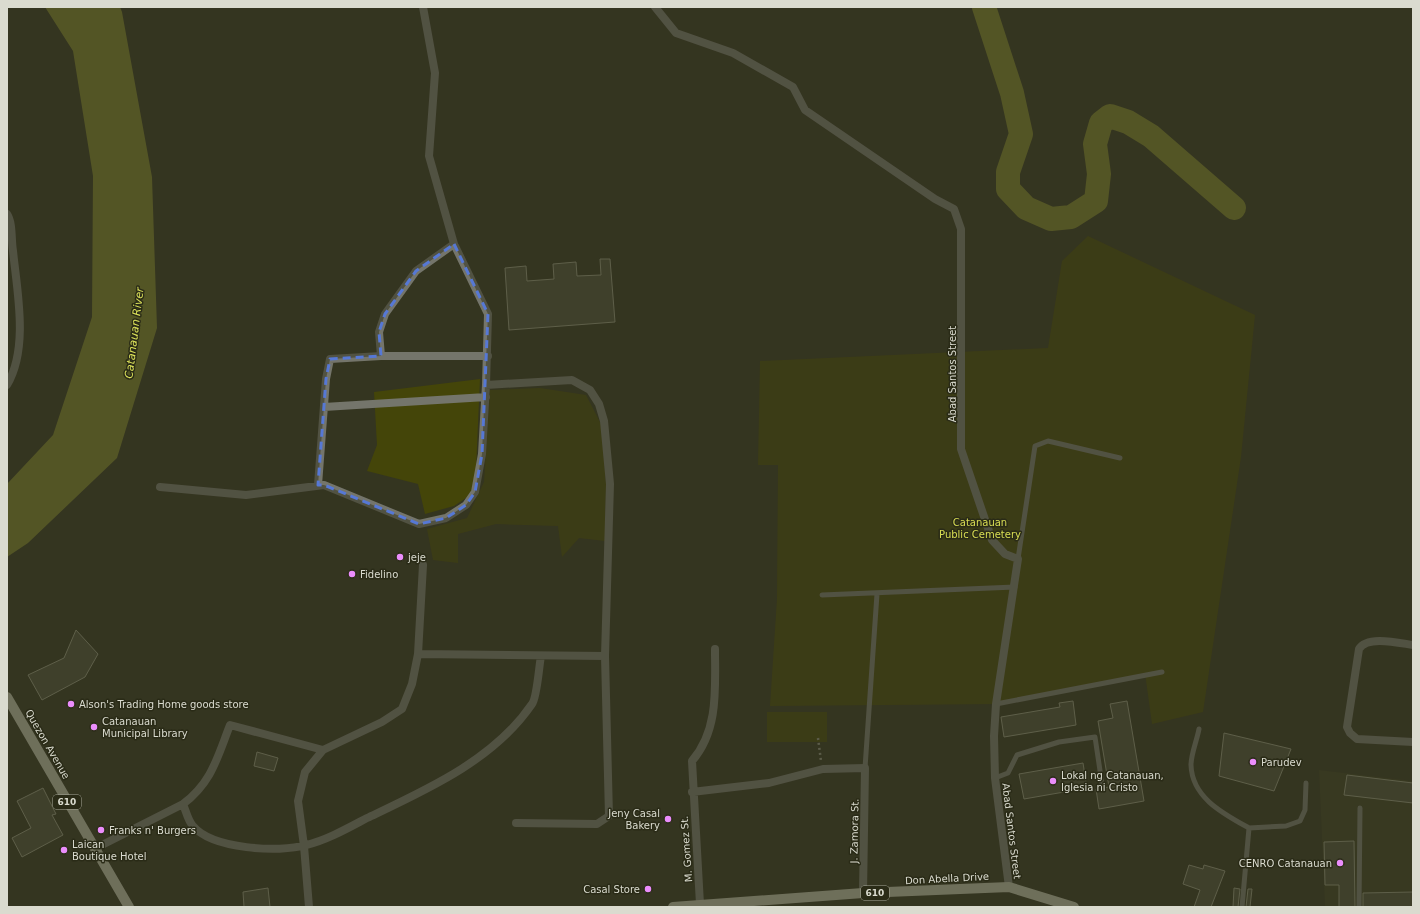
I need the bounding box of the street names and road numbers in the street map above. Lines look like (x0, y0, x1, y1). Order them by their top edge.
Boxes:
street label: Abad Santos Street (947, 326, 958, 422)
street label: Quezon Avenue (23, 708, 72, 781)
street label: Abad Santos Street (1000, 783, 1023, 880)
road number: 610 (53, 795, 81, 809)
street label: J. Zamora St. (848, 798, 861, 865)
street label: M. Gomez St. (679, 815, 694, 883)
street label: Don Abella Drive (905, 871, 989, 886)
road number: 610 (861, 886, 889, 900)

